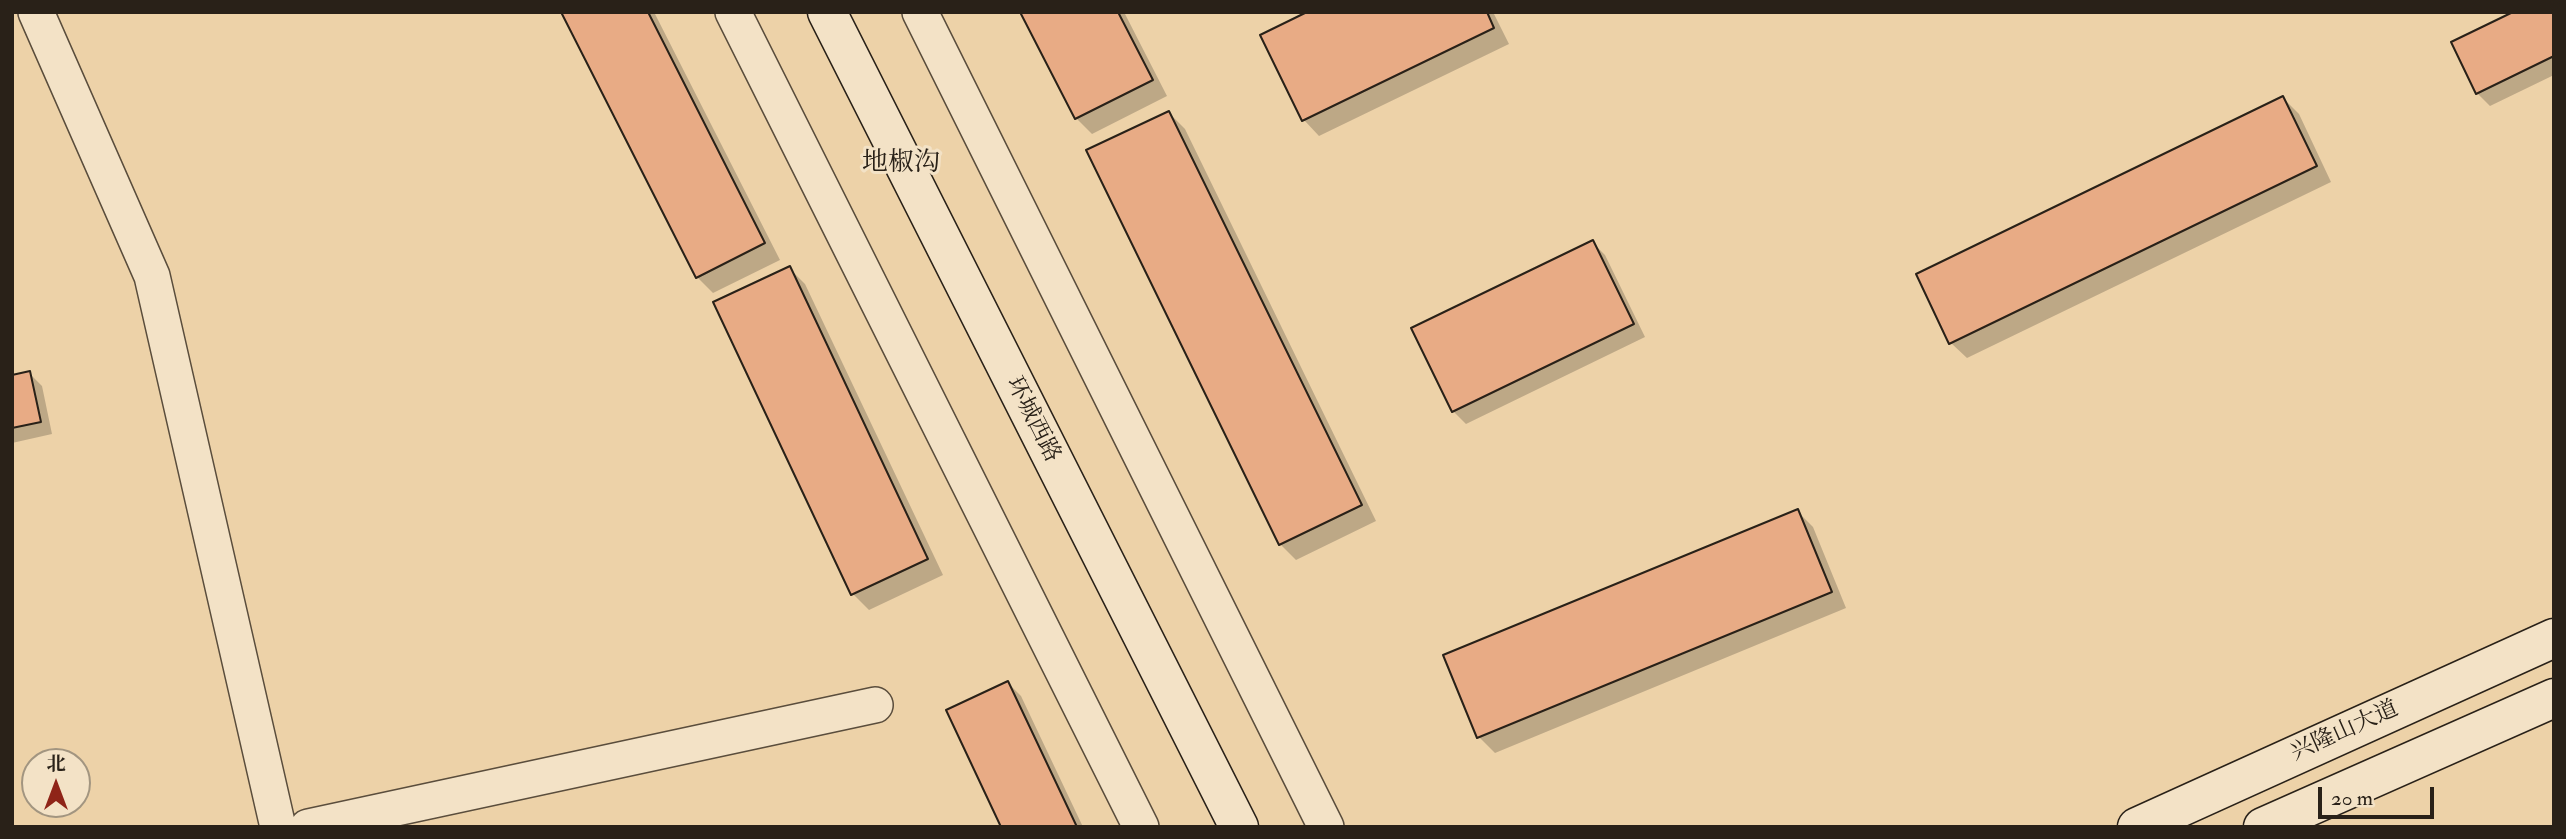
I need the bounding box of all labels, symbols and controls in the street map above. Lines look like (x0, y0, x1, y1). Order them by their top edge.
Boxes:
district label: 地椒沟 (862, 148, 940, 180)
street label: 环城西路 (999, 373, 1065, 467)
street label: 兴隆山大道 (2287, 696, 2403, 768)
north arrow (21, 748, 91, 818)
text: 北 (46, 752, 66, 776)
scale bar (2321, 772, 2436, 816)
text: 20 m (2331, 785, 2373, 812)

